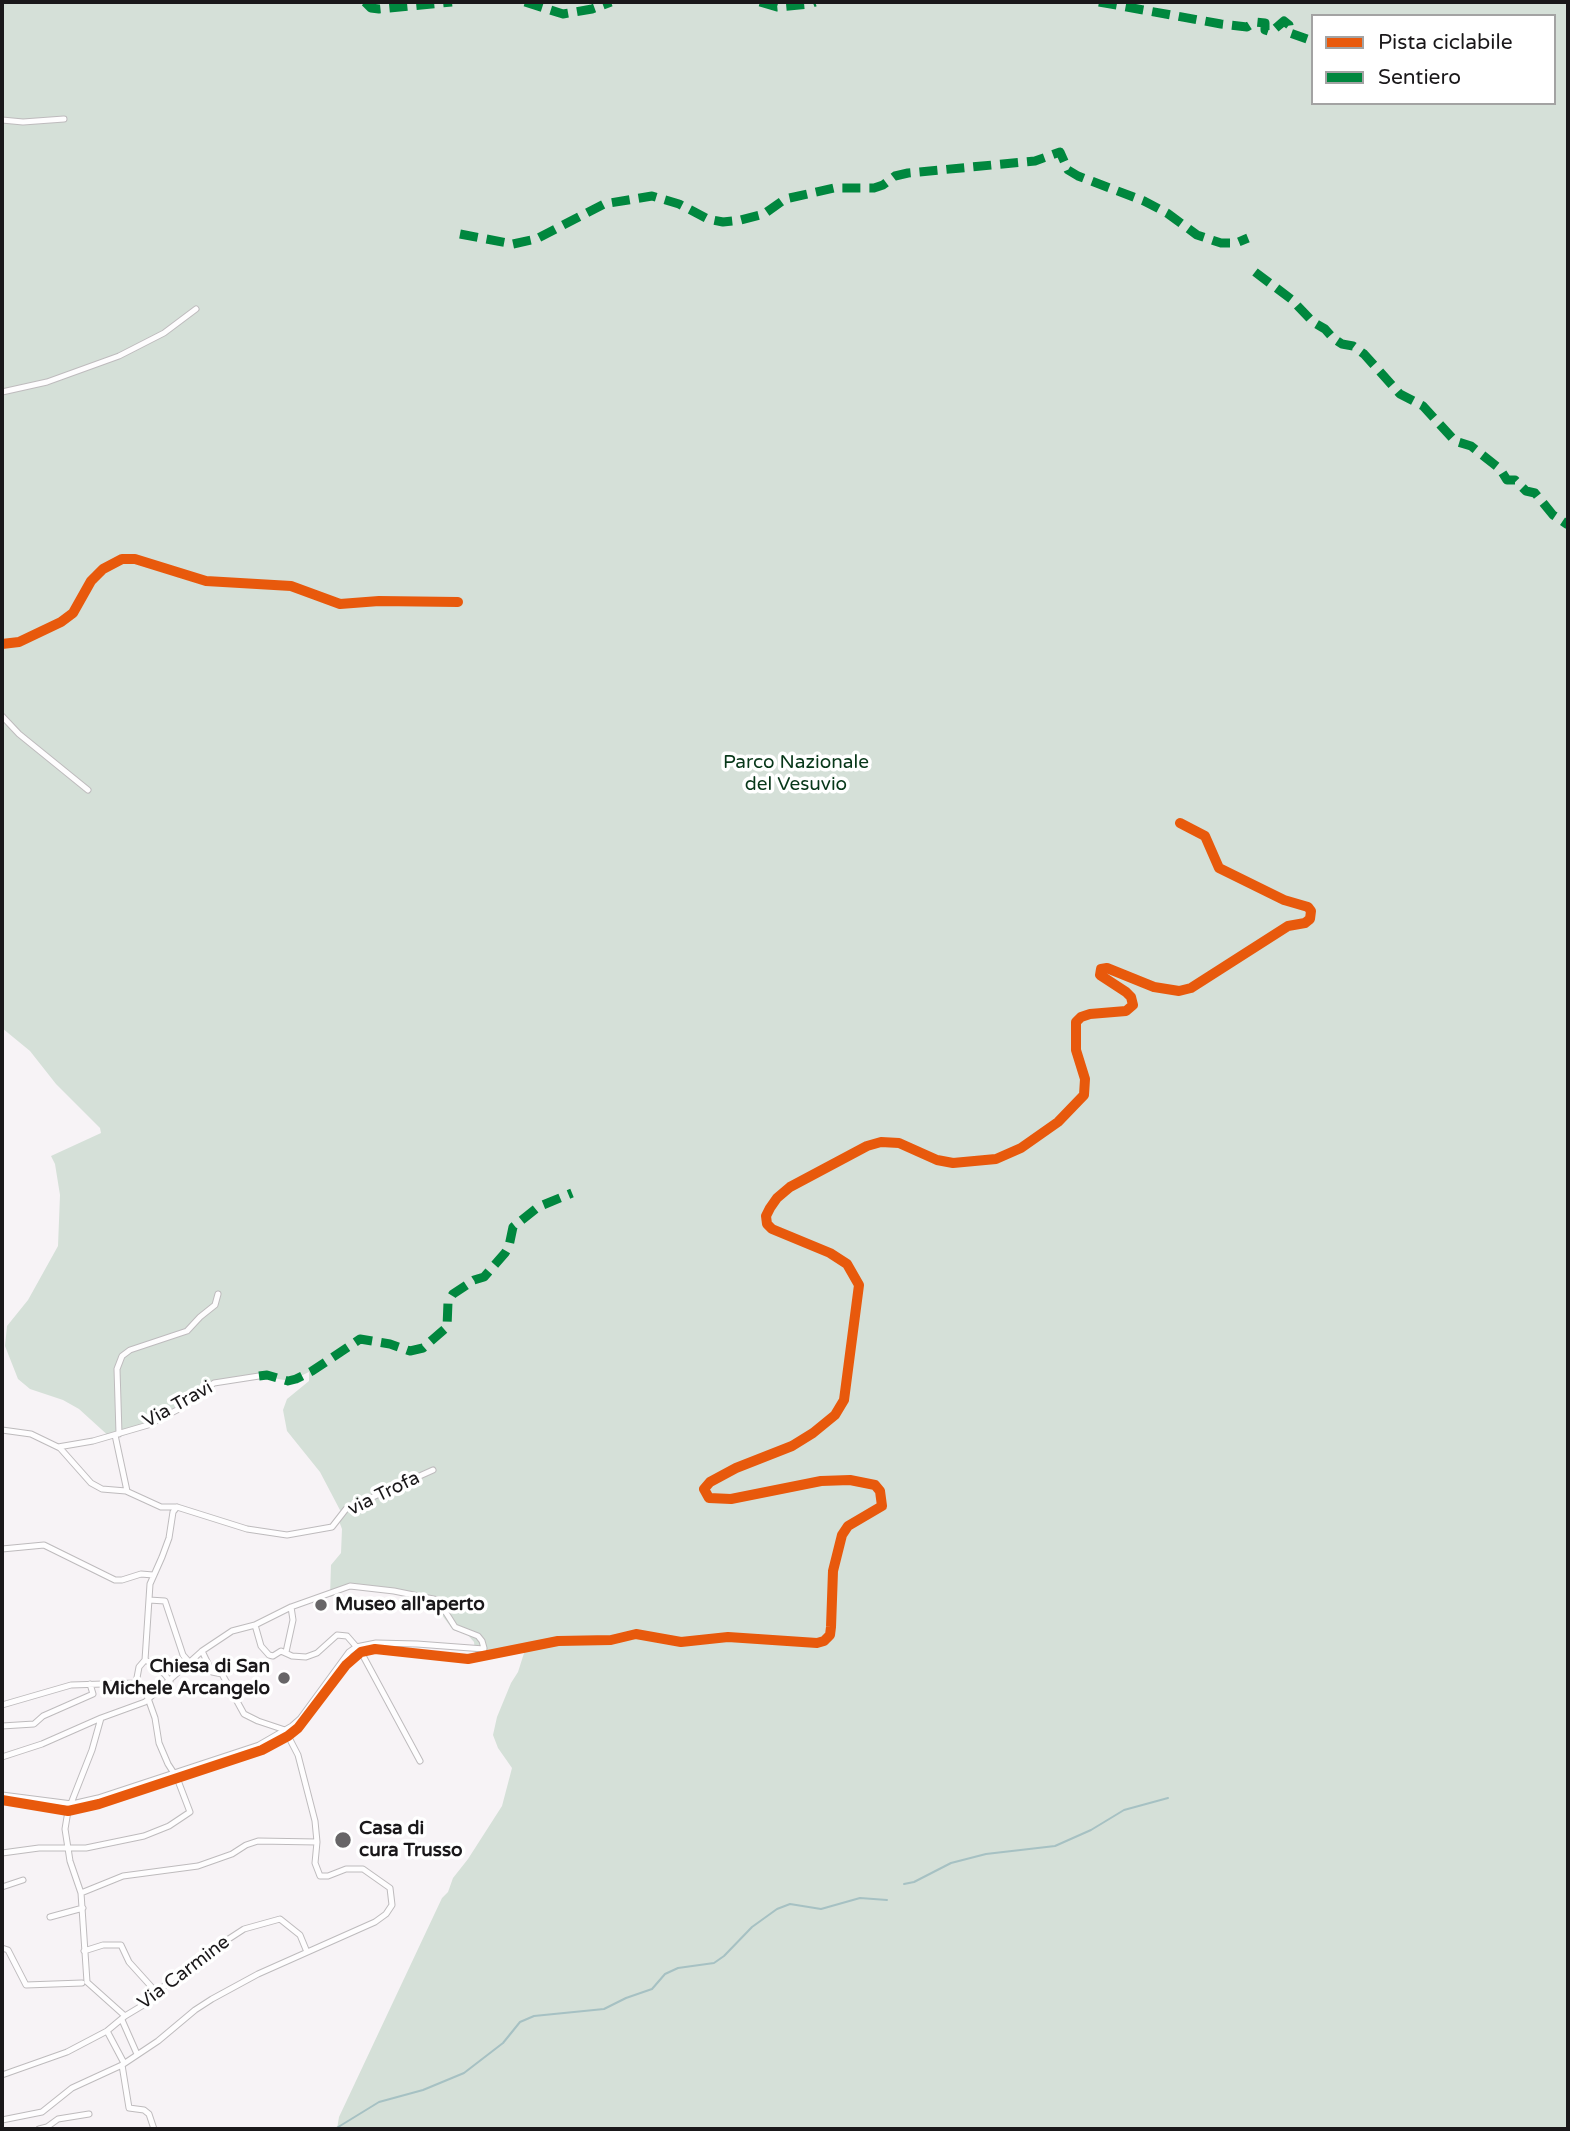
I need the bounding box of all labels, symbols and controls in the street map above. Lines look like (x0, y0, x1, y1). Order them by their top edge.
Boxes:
legend (1311, 14, 1556, 105)
text: Pista ciclabile (1378, 30, 1513, 55)
text: Sentiero (1378, 65, 1461, 90)
park label: Parco Nazionale del Vesuvio (723, 752, 869, 796)
street label: Via Travi (139, 1377, 217, 1433)
street label: via Trofa (344, 1467, 424, 1521)
place label: Museo all'aperto (335, 1594, 485, 1616)
marker: Museo all'aperto (313, 1597, 329, 1613)
place label: Chiesa di San Michele Arcangelo (102, 1656, 270, 1700)
marker: Chiesa di San Michele Arcangelo (276, 1670, 292, 1686)
place label: Casa di cura Trusso (359, 1818, 463, 1862)
marker: Casa di cura Trusso (333, 1830, 353, 1850)
street label: Via Carmine (134, 1931, 234, 2015)

